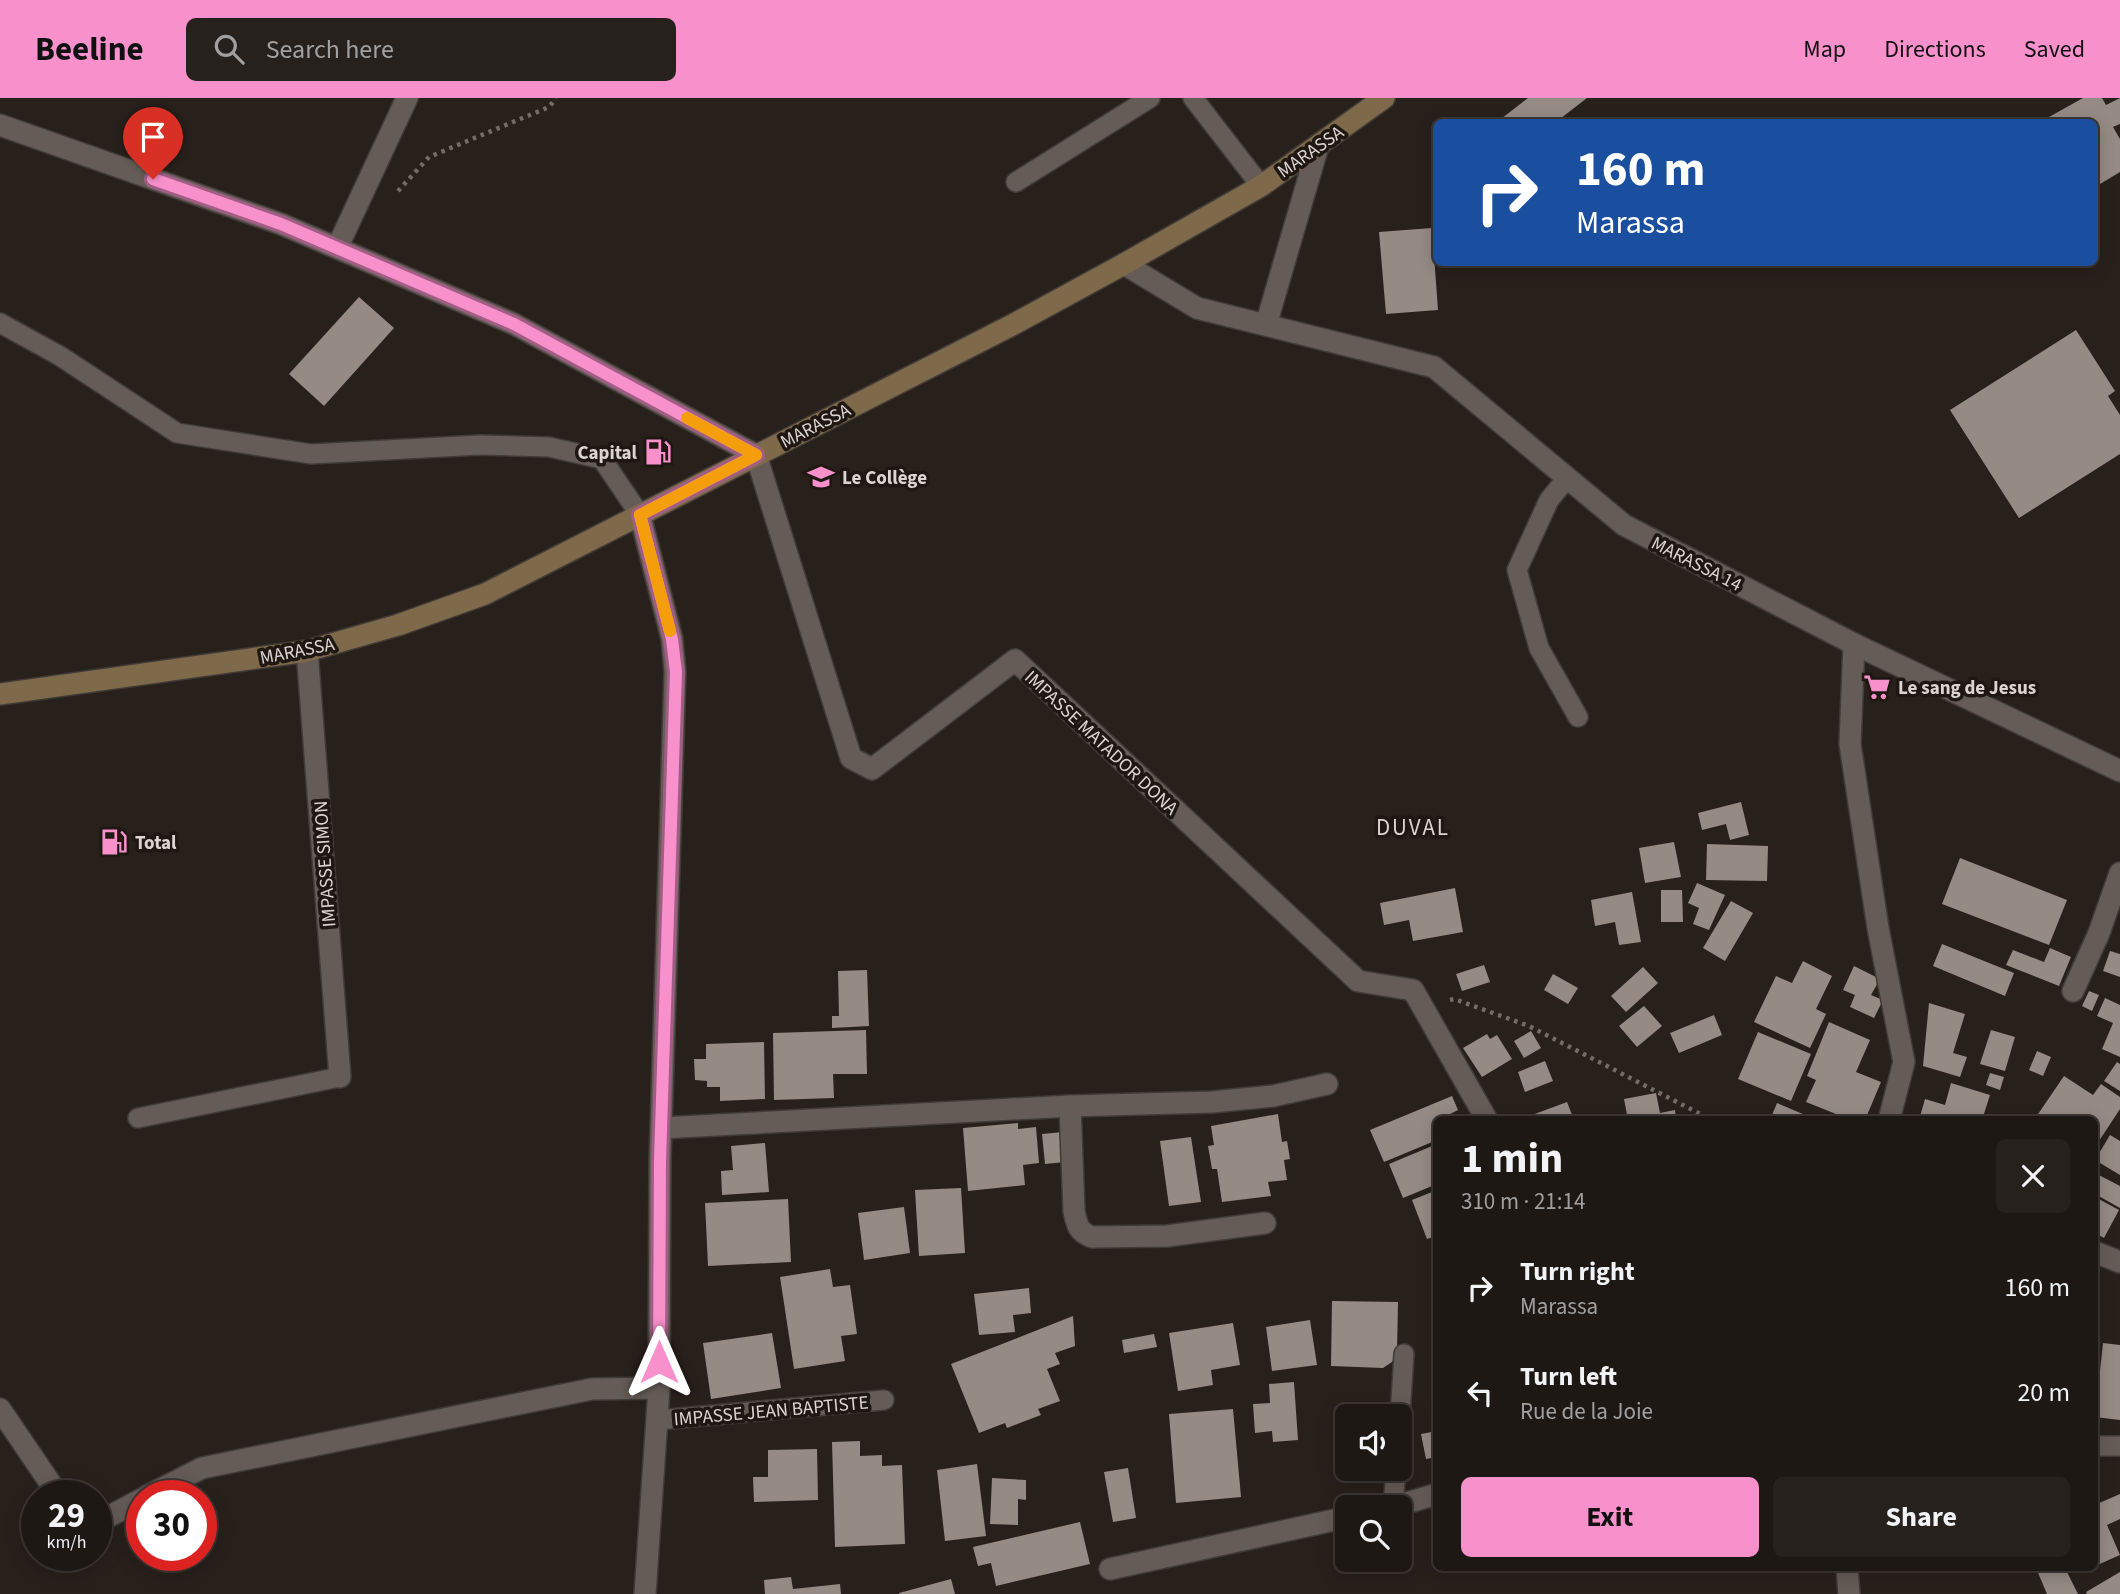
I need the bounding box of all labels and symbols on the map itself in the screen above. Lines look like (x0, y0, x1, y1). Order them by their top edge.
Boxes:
pin (123, 107, 183, 179)
street label: MARASSA (1272, 119, 1350, 185)
street label: MARASSA (776, 397, 856, 456)
fuel station icon: Capital (643, 437, 673, 467)
place label: Capital (577, 440, 638, 467)
school or university icon: Le Collège (806, 462, 836, 492)
place label: Le Collège (842, 465, 927, 492)
street label: MARASSA 14 (1646, 530, 1746, 599)
street label: MARASSA (258, 631, 338, 672)
street label: IMPASSE MATADOR DONA (1018, 665, 1184, 822)
supermarket icon: Le sang de Jesus (1862, 672, 1892, 702)
place label: Le sang de Jesus (1898, 675, 2036, 702)
street label: IMPASSE SIMON (308, 800, 343, 928)
district label: DUVAL (1376, 811, 1450, 844)
fuel station icon: Total (99, 827, 129, 857)
place label: Total (135, 830, 177, 857)
position arrow (622, 1325, 696, 1399)
street label: IMPASSE JEAN BAPTISTE (673, 1390, 870, 1433)
speed limit sign: 30 (126, 1480, 217, 1571)

